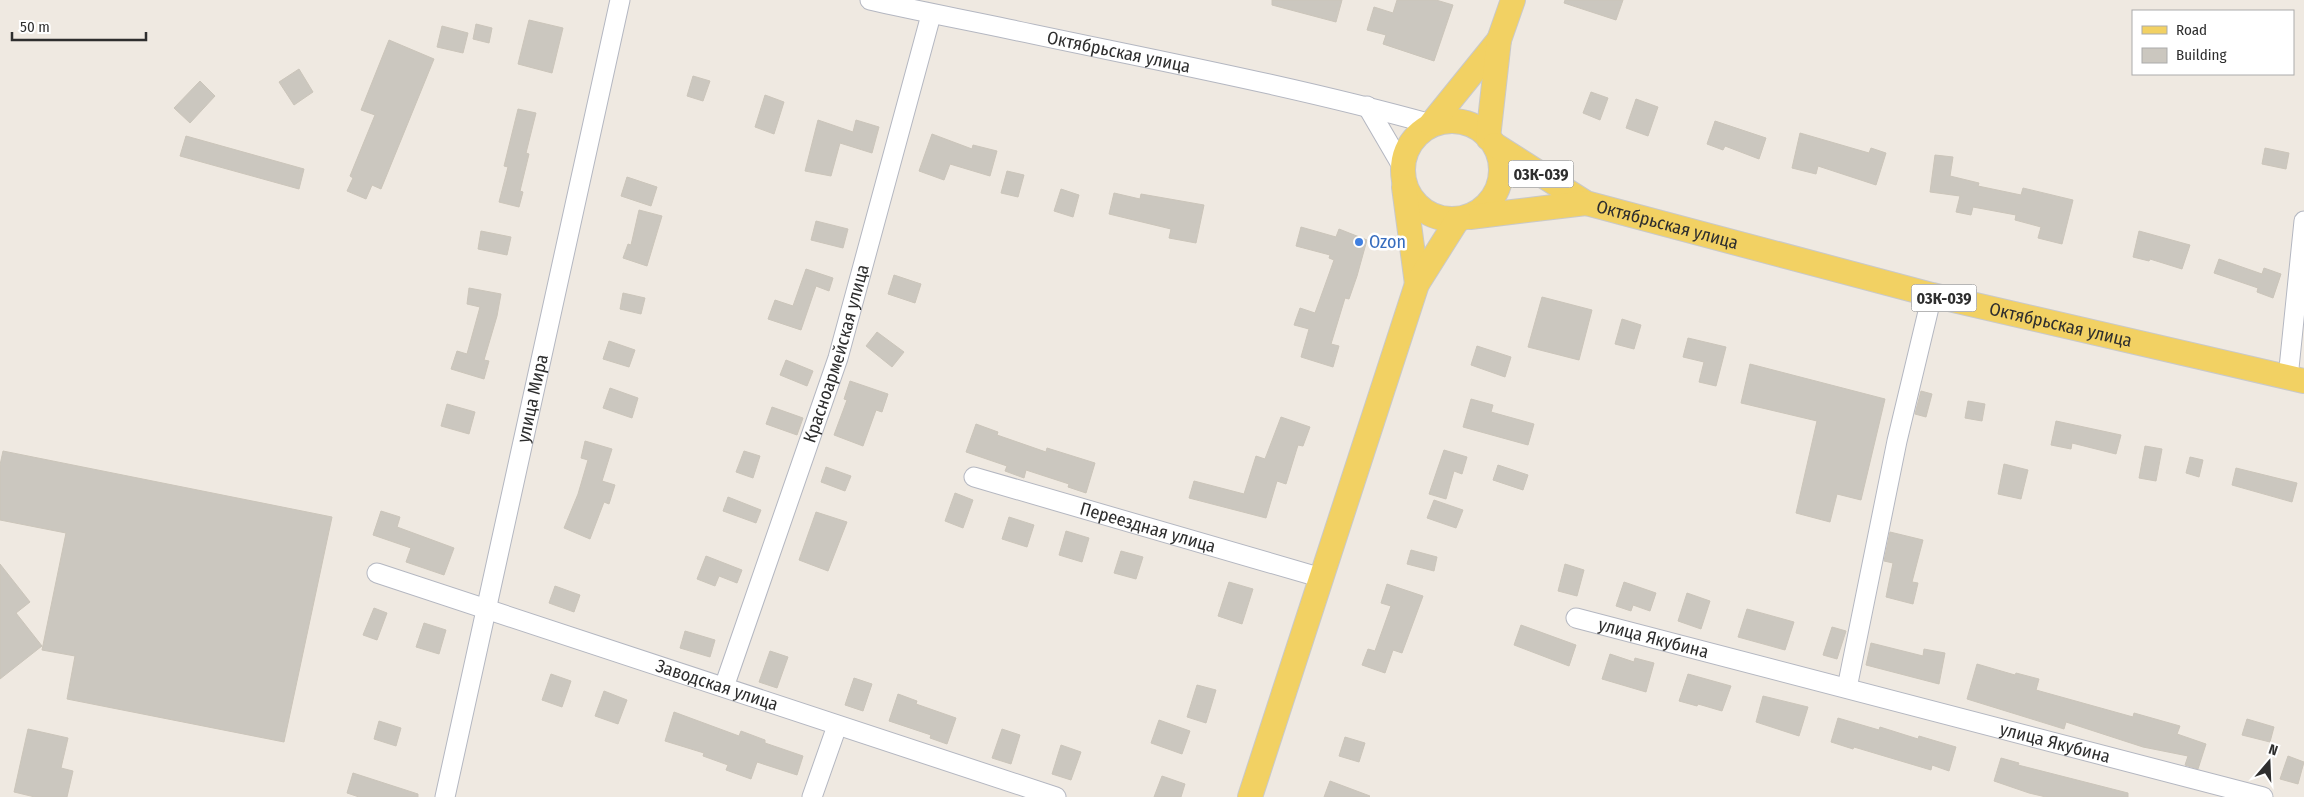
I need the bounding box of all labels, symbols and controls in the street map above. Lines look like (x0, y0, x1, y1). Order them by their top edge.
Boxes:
scale bar (12, 10, 146, 42)
legend (2132, 10, 2294, 75)
text: 50 m (20, 18, 50, 36)
text: Road (2176, 21, 2207, 39)
street label: Октябрьская улица (1045, 26, 1193, 78)
text: Building (2176, 46, 2227, 64)
road number: 03К-039 (1508, 160, 1574, 188)
street label: Октябрьская улица (1594, 195, 1741, 254)
place label: Ozon (1369, 231, 1406, 253)
marker: Ozon (1353, 236, 1365, 248)
street label: Красноармейская улица (798, 262, 874, 446)
road number: 03К-039 (1912, 284, 1976, 312)
street label: Октябрьская улица (1987, 298, 2134, 352)
street label: улица Мира (512, 352, 553, 445)
street label: Переездная улица (1077, 497, 1218, 558)
street label: улица Якубина (1596, 613, 1711, 663)
street label: Заводская улица (653, 655, 781, 716)
street label: улица Якубина (1997, 718, 2113, 768)
north arrow (2244, 737, 2294, 787)
text: N (2266, 741, 2280, 760)

